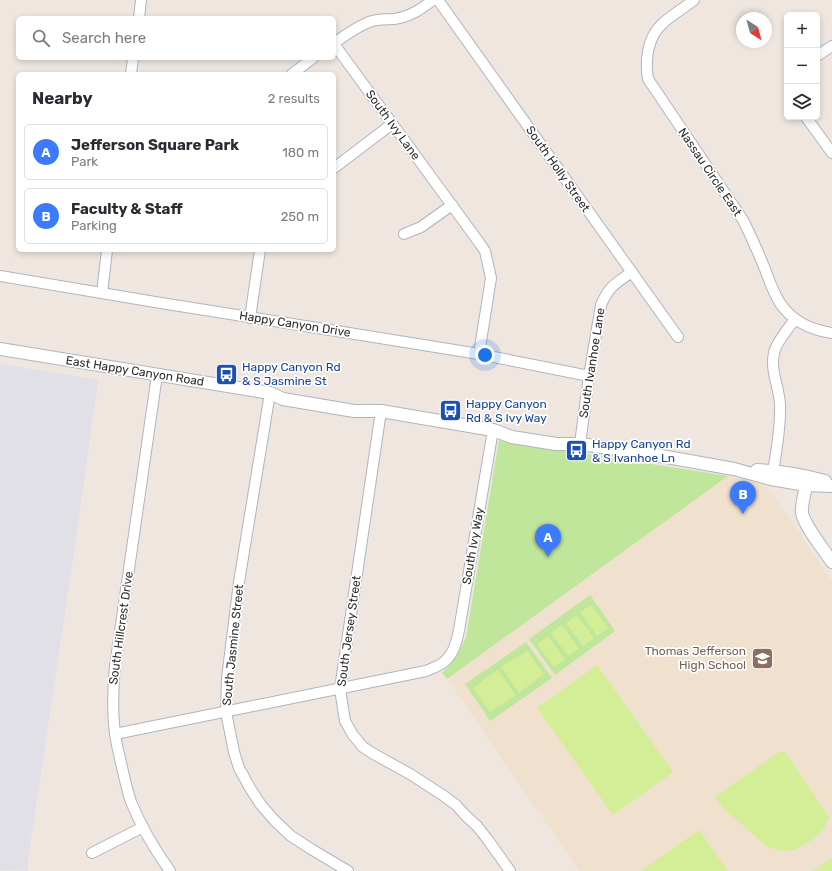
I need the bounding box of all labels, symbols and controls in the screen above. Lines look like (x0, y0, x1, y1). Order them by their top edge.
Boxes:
north arrow (736, 12, 772, 48)
map controls (784, 12, 820, 120)
button: + (784, 12, 820, 48)
search box (16, 16, 336, 60)
icon: search (30, 27, 52, 49)
text: Search here (62, 29, 146, 47)
button: − (784, 48, 820, 84)
button: layers (784, 84, 820, 120)
street label: South Ivy Lane (363, 87, 423, 163)
text: Nearby (32, 88, 93, 108)
text: 2 results (268, 91, 320, 106)
street label: South Holly Street (523, 123, 593, 215)
street label: Nassau Circle East (675, 125, 745, 219)
text: Jefferson Square Park (71, 136, 239, 154)
text: A (41, 145, 51, 160)
text: 180 m (282, 145, 319, 160)
text: Park (71, 154, 98, 169)
text: Faculty & Staff (71, 200, 183, 218)
text: B (41, 209, 51, 224)
text: 250 m (281, 209, 319, 224)
text: Parking (71, 218, 117, 233)
street label: South Ivanhoe Lane (576, 307, 608, 419)
street label: Happy Canyon Drive (238, 308, 352, 340)
your location (475, 345, 495, 365)
street label: East Happy Canyon Road (65, 353, 205, 389)
place label: Happy Canyon Rd & S Jasmine St (242, 360, 341, 388)
bus stop icon: Happy Canyon Rd & S Jasmine St (214, 361, 240, 387)
place label: Happy Canyon Rd & S Ivy Way (466, 397, 547, 425)
bus stop icon: Happy Canyon Rd & S Ivy Way (438, 398, 464, 424)
place label: Happy Canyon Rd & S Ivanhoe Ln (592, 437, 691, 465)
bus stop icon: Happy Canyon Rd & S Ivanhoe Ln (563, 438, 589, 464)
pin: B (730, 481, 756, 514)
street label: South Ivy Way (459, 506, 487, 586)
pin: A (535, 524, 561, 557)
street label: South Hillcrest Drive (106, 570, 136, 686)
street label: South Jersey Street (334, 574, 364, 687)
street label: South Jasmine Street (220, 583, 246, 706)
place label: Thomas Jefferson High School (645, 644, 746, 672)
school or university icon: Thomas Jefferson High School (749, 645, 775, 671)

